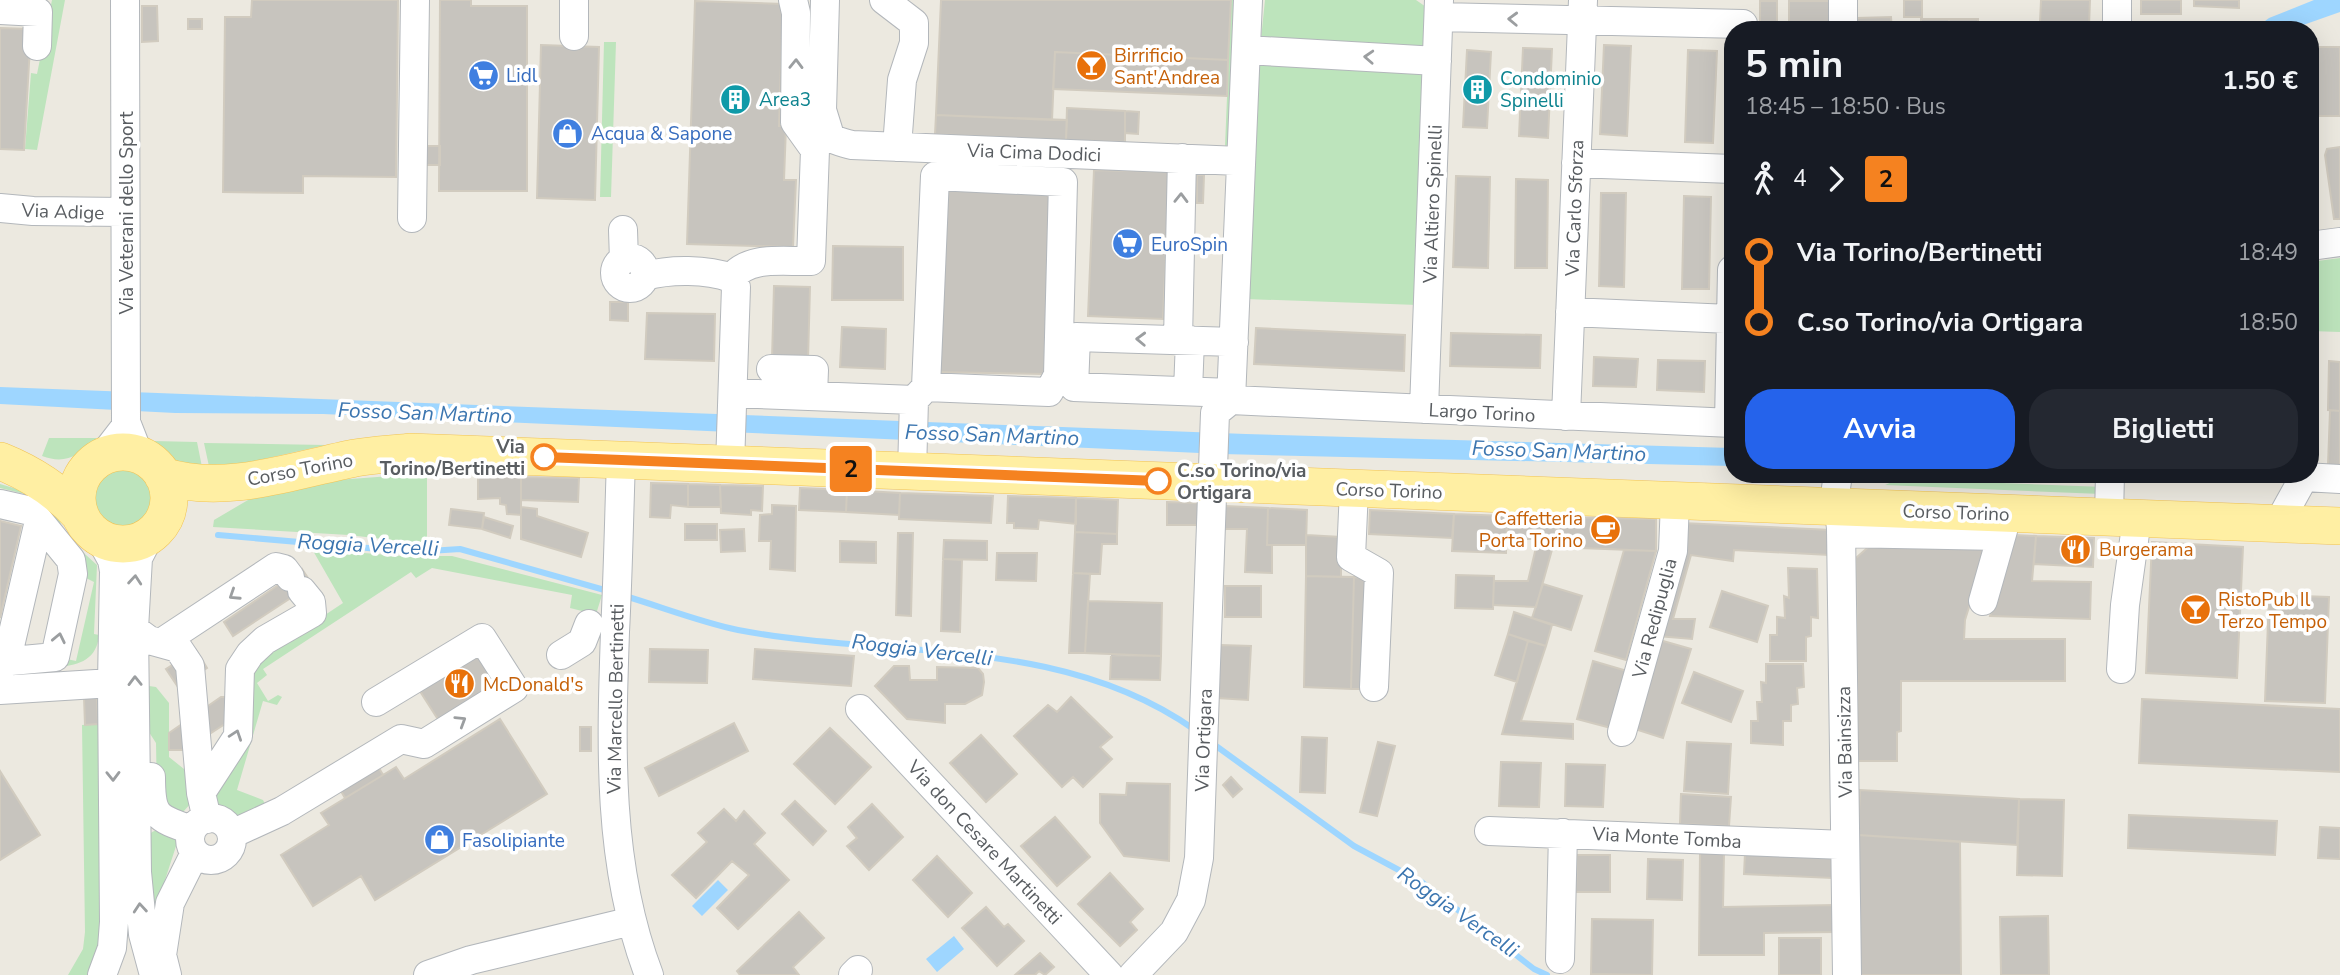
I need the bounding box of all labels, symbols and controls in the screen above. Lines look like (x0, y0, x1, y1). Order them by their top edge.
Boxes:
one-way arrow (1508, 11, 1519, 26)
text: 5 min (1745, 39, 1843, 90)
place label: Birrificio Sant'Andrea (1114, 43, 1220, 91)
bar icon: Birrificio Sant'Andrea (1074, 49, 1108, 83)
one-way arrow (1363, 50, 1374, 65)
supermarket icon: Lidl (466, 58, 500, 92)
one-way arrow (788, 58, 803, 69)
place label: Lidl (506, 63, 538, 89)
text: 1.50 € (2222, 63, 2298, 98)
place label: Condominio Spinelli (1500, 66, 1602, 114)
building icon: Condominio Spinelli (1460, 72, 1494, 106)
building icon: Area3 (719, 82, 753, 116)
place label: Area3 (759, 87, 811, 113)
text: 18:45 – 18:50 · Bus (1745, 91, 1946, 122)
street label: Via Veterani dello Sport (114, 111, 140, 316)
shop icon: Acqua & Sapone (551, 116, 585, 150)
place label: Acqua & Sapone (591, 121, 732, 147)
street label: Via Altiero Spinelli (1417, 124, 1449, 285)
street label: Via Cima Dodici (965, 138, 1101, 168)
street label: Via Carlo Sforza (1560, 139, 1590, 278)
icon: walk (1745, 160, 1783, 198)
icon: forward (1817, 160, 1855, 198)
text: 4 (1793, 163, 1807, 194)
text: 2 (1879, 163, 1893, 195)
one-way arrow (1173, 193, 1189, 203)
street label: Via Adige (20, 198, 105, 226)
supermarket icon: EuroSpin (1111, 227, 1145, 261)
place label: EuroSpin (1151, 232, 1228, 258)
text: Via Torino/Bertinetti (1797, 235, 2042, 270)
text: 18:49 (2238, 237, 2298, 268)
text: C.so Torino/via Ortigara (1797, 305, 2083, 340)
text: 18:50 (2238, 307, 2298, 338)
one-way arrow (1135, 331, 1146, 346)
button: Avvia (1745, 389, 2015, 469)
button: Biglietti (2029, 389, 2298, 469)
water label: Fosso San Martino (337, 396, 513, 430)
street label: Largo Torino (1428, 397, 1536, 429)
water label: Fosso San Martino (904, 418, 1080, 452)
place label: Via Torino/Bertinetti (380, 434, 525, 482)
water label: Fosso San Martino (1471, 434, 1647, 468)
marker: Via Torino/Bertinetti (531, 444, 557, 470)
line badge: 2 (828, 446, 874, 492)
street label: Corso Torino (245, 447, 355, 493)
text: 2 (844, 453, 858, 485)
place label: C.so Torino/via Ortigara (1177, 458, 1306, 506)
marker: C.so Torino/via Ortigara (1145, 468, 1171, 494)
street label: Corso Torino (1335, 476, 1443, 506)
street label: Corso Torino (1902, 498, 2010, 528)
place label: Caffetteria Porta Torino (1479, 506, 1583, 554)
cafe icon: Caffetteria Porta Torino (1589, 512, 1623, 546)
water label: Roggia Vercelli (297, 527, 440, 563)
restaurant icon: Burgerama (2059, 532, 2093, 566)
place label: Burgerama (2099, 537, 2194, 563)
street label: Via Redipuglia (1626, 555, 1684, 682)
one-way arrow (127, 575, 142, 586)
one-way arrow (229, 587, 242, 600)
place label: RistoPub Il Terzo Tempo (2218, 587, 2327, 635)
bar icon: RistoPub Il Terzo Tempo (2178, 593, 2212, 627)
street label: Via Marcello Bertinetti (601, 604, 631, 795)
water label: Roggia Vercelli (850, 627, 995, 673)
one-way arrow (50, 632, 65, 644)
restaurant icon: McDonald's (443, 667, 477, 701)
place label: McDonald's (483, 672, 584, 698)
one-way arrow (127, 675, 142, 686)
street label: Via Bainsizza (1831, 686, 1859, 799)
street label: Via Ortigara (1189, 688, 1219, 793)
one-way arrow (454, 716, 467, 729)
one-way arrow (228, 729, 242, 742)
street label: Via don Cesare Martinetti (900, 754, 1067, 930)
one-way arrow (105, 771, 121, 782)
street label: Via Monte Tomba (1591, 821, 1742, 855)
shop icon: Fasolipiante (422, 823, 456, 857)
place label: Fasolipiante (462, 828, 565, 854)
water label: Roggia Vercelli (1392, 860, 1525, 965)
one-way arrow (133, 903, 148, 914)

